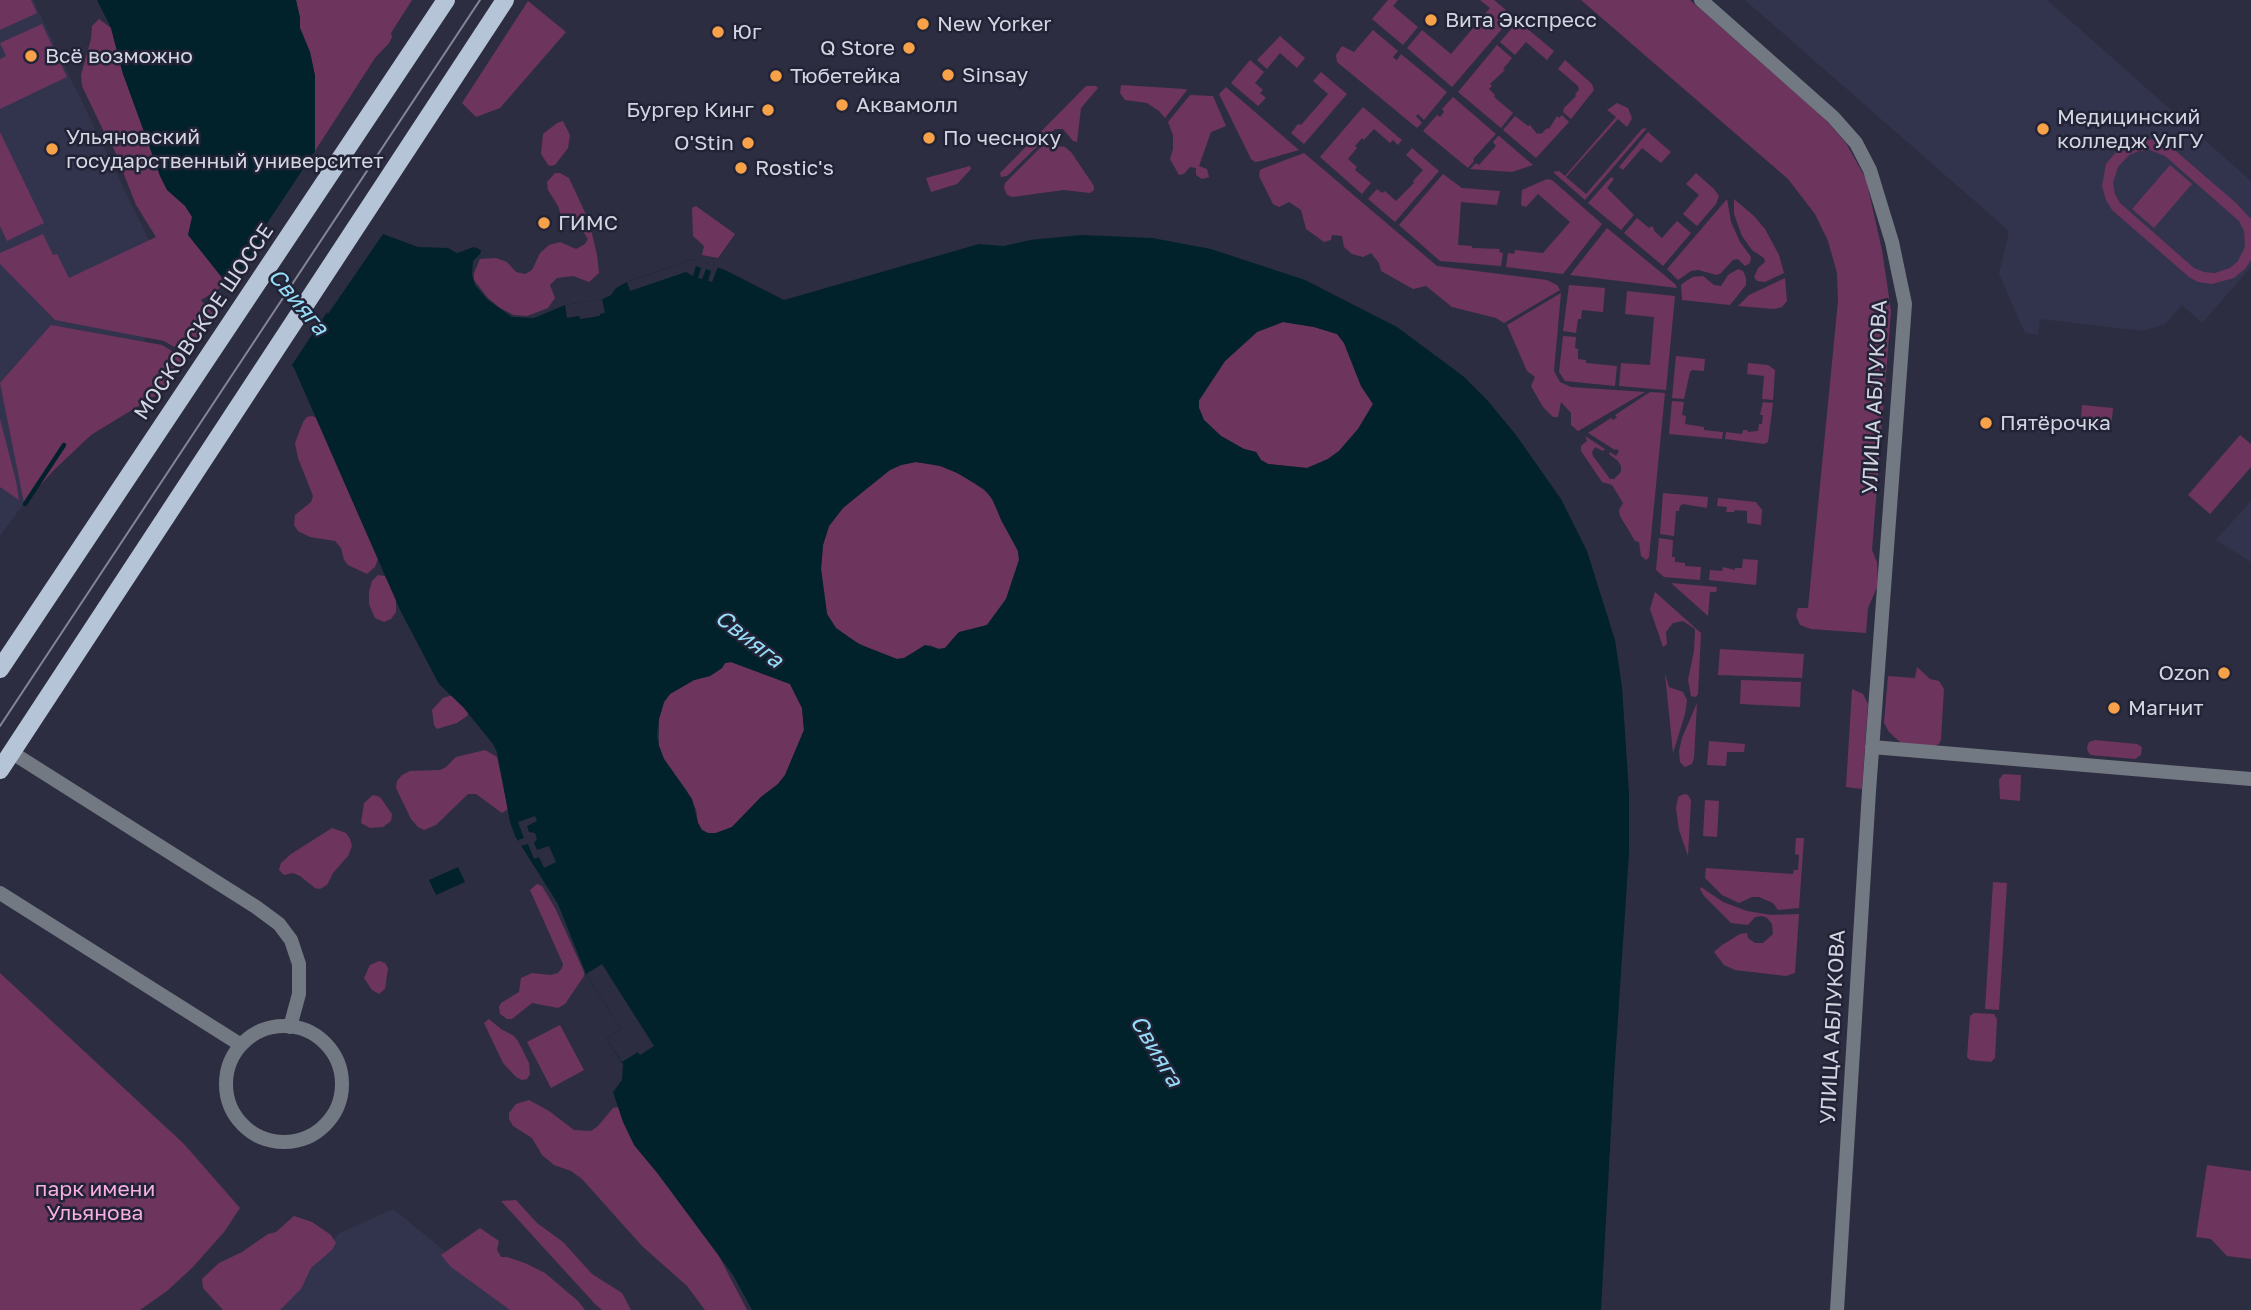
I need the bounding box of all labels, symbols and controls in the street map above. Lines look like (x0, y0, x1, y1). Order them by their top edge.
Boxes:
place label: Вита Экспресс (1445, 7, 1597, 33)
place label: New Yorker (937, 11, 1052, 37)
marker: Вита Экспресс (1423, 12, 1439, 28)
marker: New Yorker (915, 16, 931, 32)
place label: Юг (732, 19, 762, 45)
marker: Юг (710, 24, 726, 40)
place label: Q Store (820, 35, 895, 61)
marker: Q Store (901, 40, 917, 56)
place label: Всё возможно (45, 43, 193, 69)
marker: Всё возможно (23, 48, 39, 64)
place label: Sinsay (962, 62, 1028, 88)
place label: Тюбетейка (790, 63, 901, 89)
marker: Sinsay (940, 67, 956, 83)
marker: Тюбетейка (768, 68, 784, 84)
place label: Аквамолл (856, 92, 958, 118)
place label: Бургер Кинг (626, 97, 754, 123)
marker: Аквамолл (834, 97, 850, 113)
marker: Бургер Кинг (760, 102, 776, 118)
place label: Медицинский колледж УлГУ (2057, 104, 2203, 154)
marker: Медицинский колледж УлГУ (2035, 121, 2051, 137)
place label: Ульяновский государственный университет (66, 124, 384, 174)
place label: По чесноку (943, 125, 1061, 151)
place label: O'Stin (674, 130, 734, 156)
marker: По чесноку (921, 130, 937, 146)
marker: O'Stin (740, 135, 756, 151)
marker: Ульяновский государственный университет (44, 141, 60, 157)
place label: Rostic's (755, 155, 834, 181)
marker: Rostic's (733, 160, 749, 176)
place label: ГИМС (558, 210, 618, 236)
marker: ГИМС (536, 215, 552, 231)
street label: МОСКОВСКОЕ ШОССЕ (129, 219, 279, 425)
water label: Свияга (262, 263, 334, 341)
street label: УЛИЦА АБЛУКОВА (1857, 299, 1893, 495)
place label: Пятёрочка (2000, 410, 2111, 436)
marker: Пятёрочка (1978, 415, 1994, 431)
water label: Свияга (709, 604, 789, 674)
place label: Ozon (2158, 660, 2210, 686)
marker: Ozon (2216, 665, 2232, 681)
place label: Магнит (2128, 695, 2203, 721)
marker: Магнит (2106, 700, 2122, 716)
street label: УЛИЦА АБЛУКОВА (1815, 929, 1851, 1125)
water label: Свияга (1124, 1010, 1188, 1092)
park label: парк имени Ульянова (35, 1176, 155, 1226)

